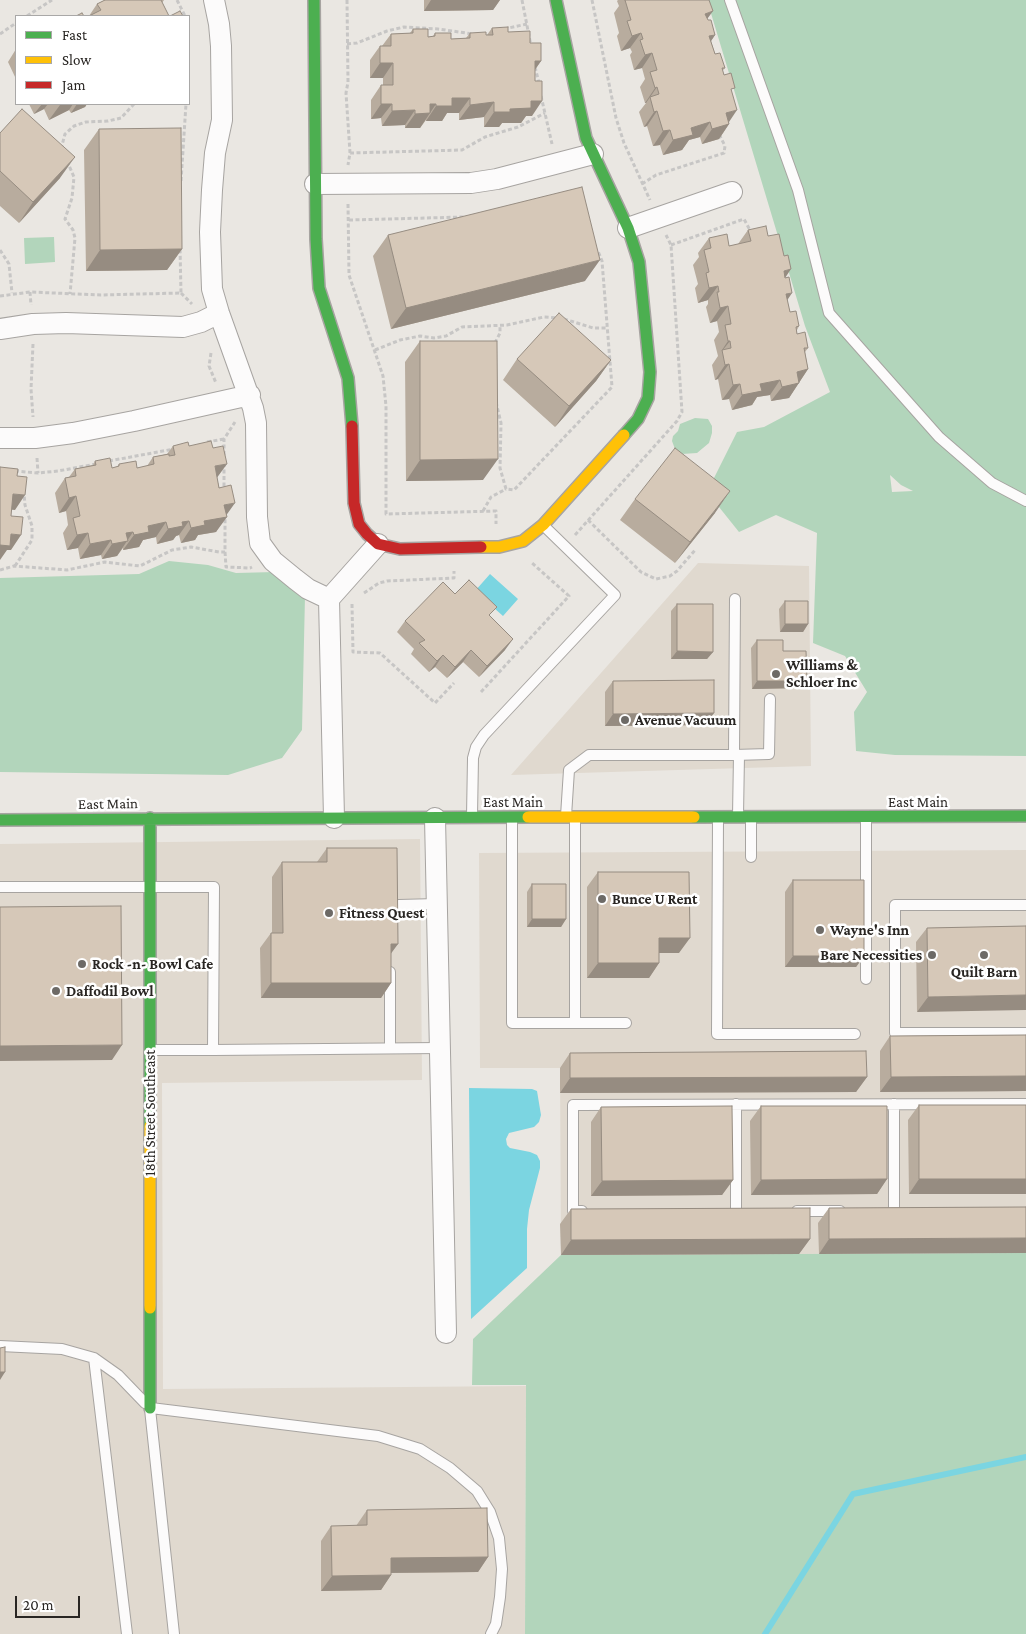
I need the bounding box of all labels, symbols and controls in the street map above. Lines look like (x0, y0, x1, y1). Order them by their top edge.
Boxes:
legend (15, 15, 190, 105)
text: Fast (62, 27, 87, 43)
text: Slow (62, 52, 91, 68)
text: Jam (62, 77, 85, 93)
place label: Williams & Schloer Inc (786, 656, 858, 691)
marker: Williams & Schloer Inc (770, 668, 782, 680)
place label: Avenue Vacuum (635, 711, 737, 729)
marker: Avenue Vacuum (619, 714, 631, 726)
street label: East Main (483, 793, 543, 811)
street label: East Main (888, 793, 948, 811)
street label: East Main (78, 794, 138, 814)
place label: Bunce U Rent (612, 890, 697, 908)
marker: Bunce U Rent (596, 893, 608, 905)
place label: Fitness Quest (339, 904, 425, 922)
marker: Fitness Quest (323, 907, 335, 919)
place label: Wayne's Inn (830, 921, 909, 939)
marker: Wayne's Inn (814, 924, 826, 936)
place label: Bare Necessities (820, 946, 922, 964)
marker: Bare Necessities (926, 949, 938, 961)
marker: Quilt Barn (978, 949, 990, 961)
place label: Rock -n- Bowl Cafe (92, 955, 213, 973)
marker: Rock -n- Bowl Cafe (76, 958, 88, 970)
place label: Quilt Barn (951, 963, 1017, 981)
place label: Daffodil Bowl (66, 982, 154, 1000)
marker: Daffodil Bowl (50, 985, 62, 997)
street label: 18th Street Southeast (141, 1050, 159, 1176)
scale bar (18, 1586, 82, 1618)
text: 20 m (23, 1597, 54, 1613)

